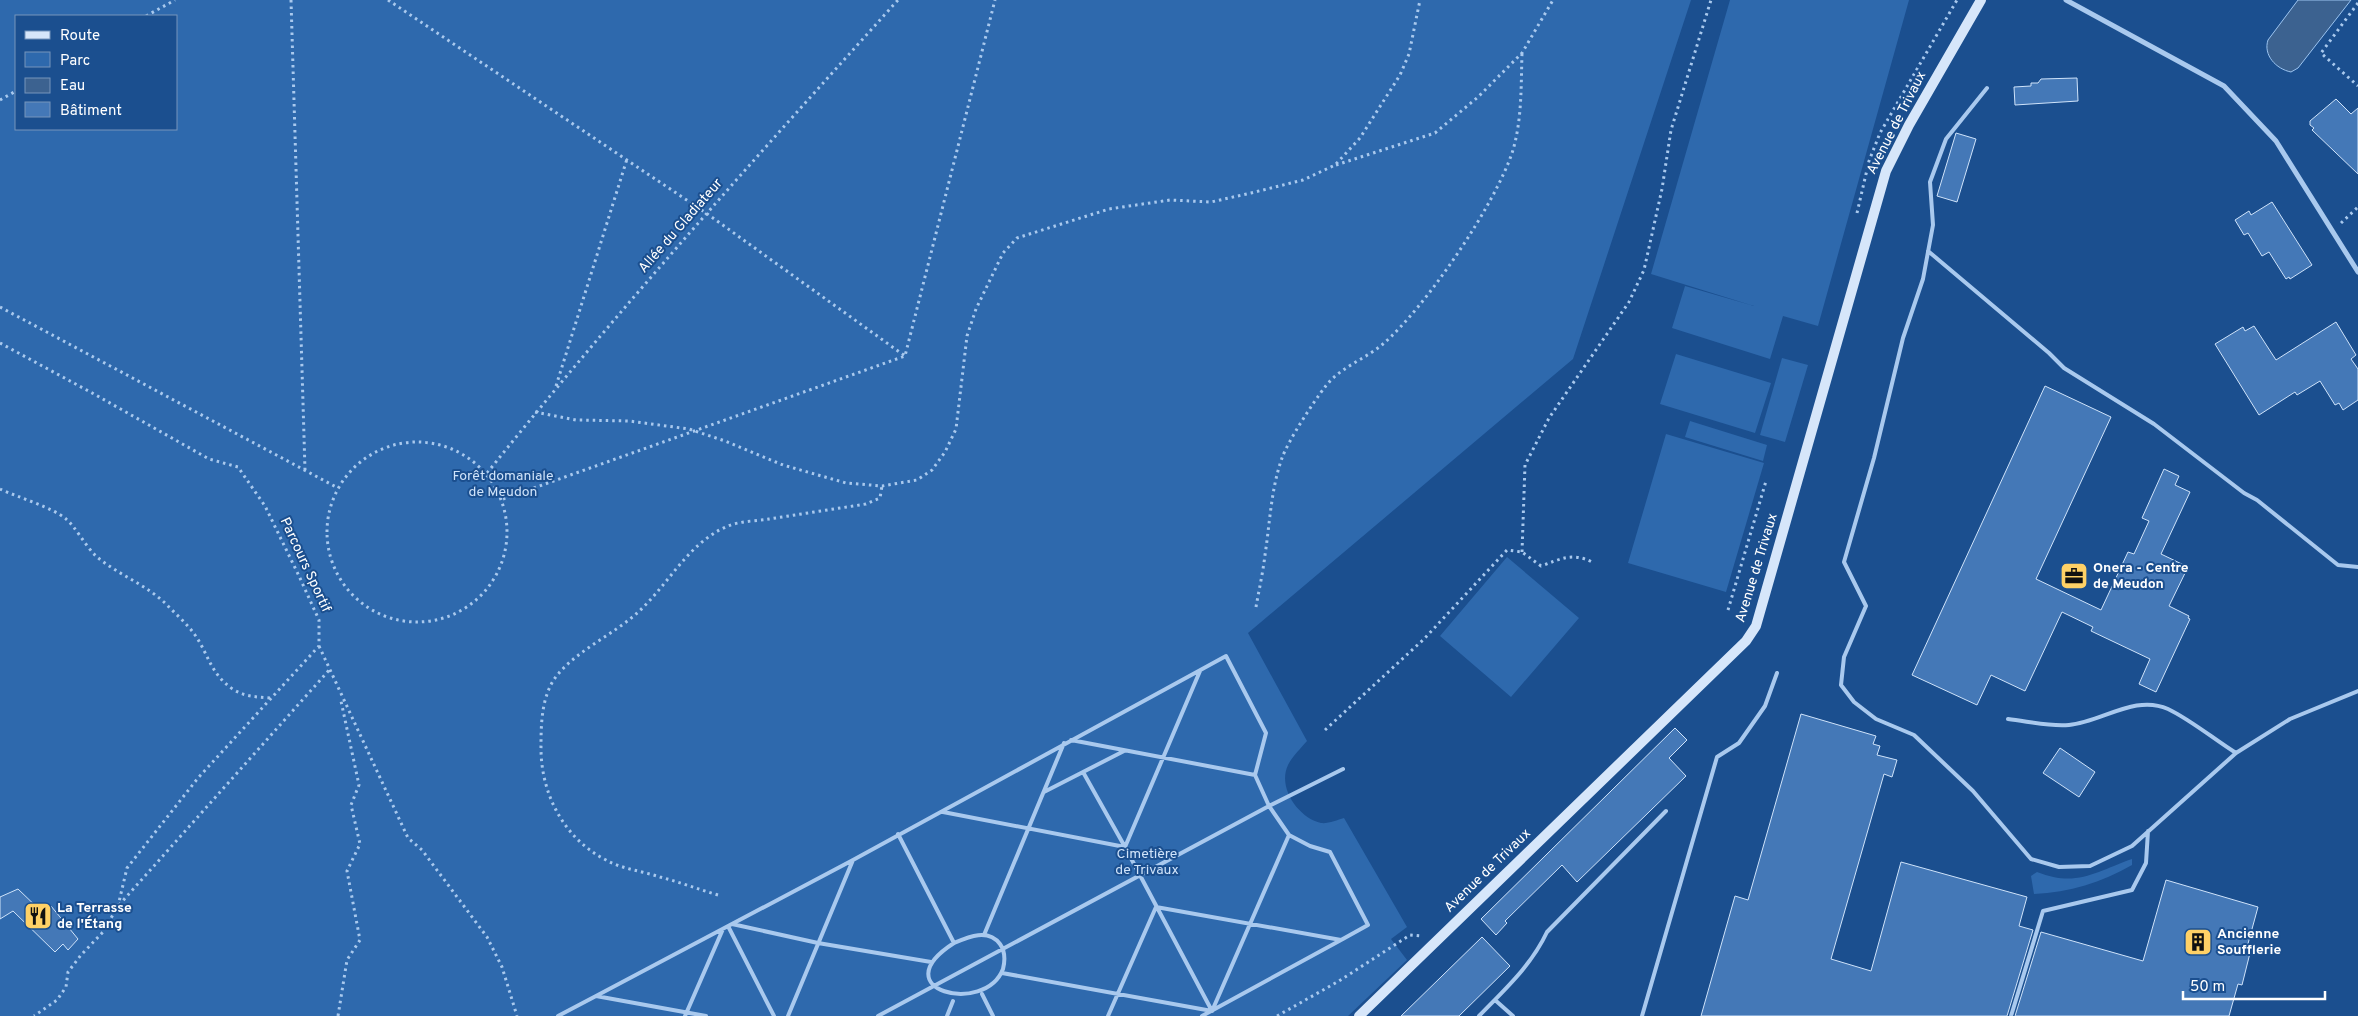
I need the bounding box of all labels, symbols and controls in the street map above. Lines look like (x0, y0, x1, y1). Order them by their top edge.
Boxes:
legend (15, 15, 178, 130)
text: Route (60, 27, 100, 46)
text: Parc (60, 52, 90, 71)
street label: Avenue de Trivaux (1864, 69, 1930, 177)
text: Eau (60, 77, 85, 96)
text: Bâtiment (60, 102, 122, 121)
street label: Allée du Gladiateur (635, 175, 727, 277)
park label: Forêt domaniale de Meudon (452, 468, 554, 501)
street label: Avenue de Trivaux (1732, 511, 1782, 625)
street label: Parcours Sportif (276, 515, 334, 615)
place label: Onera - Centre de Meudon (2093, 560, 2189, 593)
office icon: Onera - Centre de Meudon (2059, 561, 2089, 591)
street label: Avenue de Trivaux (1441, 825, 1535, 917)
park label: Cimetière de Trivaux (1115, 846, 1179, 879)
place label: La Terrasse de l'Étang (57, 900, 132, 933)
restaurant icon: La Terrasse de l'Étang (23, 901, 53, 931)
place label: Ancienne Soufflerie (2217, 926, 2282, 959)
building icon: Ancienne Soufflerie (2183, 927, 2213, 957)
scale bar (2183, 968, 2326, 1000)
text: 50 m (2190, 978, 2225, 997)

